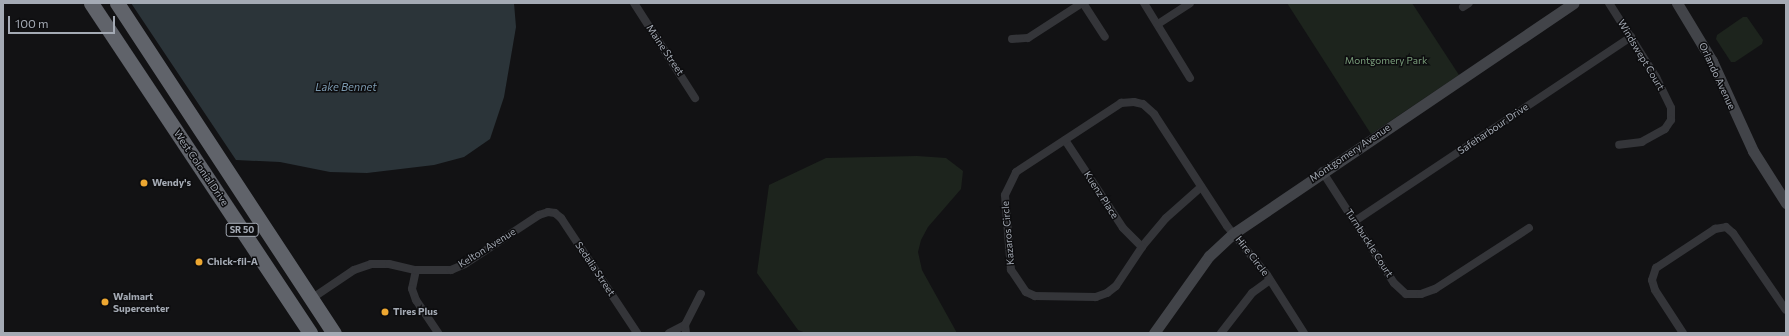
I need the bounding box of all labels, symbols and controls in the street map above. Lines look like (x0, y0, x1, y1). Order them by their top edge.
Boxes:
scale bar (10, 8, 117, 34)
text: 100 m (15, 16, 49, 30)
street label: Windswept Court (1615, 18, 1667, 92)
street label: Maine Street (644, 22, 686, 78)
street label: Orlando Avenue (1696, 41, 1738, 111)
park label: Montgomery Park (1345, 55, 1427, 67)
water label: Lake Bennet (315, 80, 377, 94)
street label: Safeharbour Drive (1455, 101, 1531, 157)
street label: Montgomery Avenue (1307, 121, 1393, 185)
street label: West Colonial Drive (171, 128, 231, 208)
street label: Kuenz Place (1081, 169, 1121, 221)
place label: Wendy's (152, 177, 191, 189)
marker: Wendy's (139, 178, 149, 188)
street label: Kazaros Circle (999, 200, 1017, 266)
street label: Turnbuckle Court (1342, 207, 1396, 279)
road number: SR 50 (225, 223, 259, 237)
street label: Kelton Avenue (456, 226, 518, 270)
street label: Hire Circle (1233, 234, 1271, 278)
street label: Sedalia Street (573, 240, 617, 298)
place label: Chick-fil-A (207, 256, 258, 268)
marker: Chick-fil-A (194, 257, 204, 267)
place label: Walmart Supercenter (113, 290, 169, 314)
marker: Walmart Supercenter (100, 297, 110, 307)
place label: Tires Plus (393, 306, 438, 318)
marker: Tires Plus (380, 307, 390, 317)

